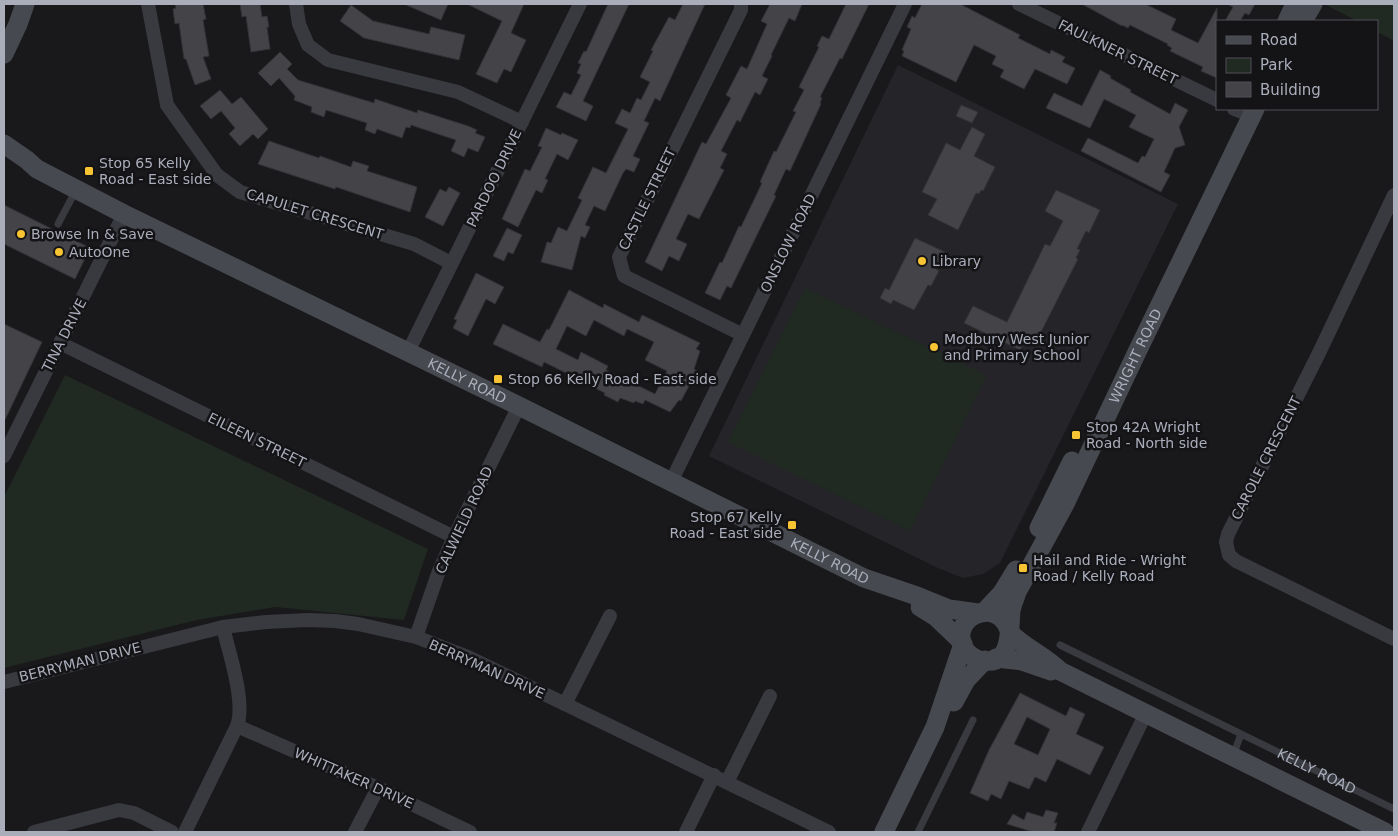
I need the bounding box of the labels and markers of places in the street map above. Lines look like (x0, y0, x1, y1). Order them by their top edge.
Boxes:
place label: Stop 65 Kelly Road - East side (99, 155, 211, 187)
marker: Stop 65 Kelly Road - East side (83, 165, 95, 177)
place label: Browse In & Save (31, 226, 154, 242)
marker: Browse In & Save (15, 228, 27, 240)
place label: AutoOne (69, 244, 130, 260)
marker: AutoOne (53, 246, 65, 258)
place label: Library (932, 253, 981, 269)
marker: Library (916, 255, 928, 267)
place label: Modbury West Junior and Primary School (944, 331, 1089, 363)
marker: Modbury West Junior and Primary School (928, 341, 940, 353)
place label: Stop 66 Kelly Road - East side (508, 371, 717, 387)
marker: Stop 66 Kelly Road - East side (492, 373, 504, 385)
place label: Stop 42A Wright Road - North side (1086, 419, 1207, 451)
marker: Stop 42A Wright Road - North side (1070, 429, 1082, 441)
place label: Stop 67 Kelly Road - East side (670, 509, 782, 541)
marker: Stop 67 Kelly Road - East side (786, 519, 798, 531)
place label: Hail and Ride - Wright Road / Kelly Road (1033, 552, 1187, 584)
marker: Hail and Ride - Wright Road / Kelly Road (1017, 562, 1029, 574)

